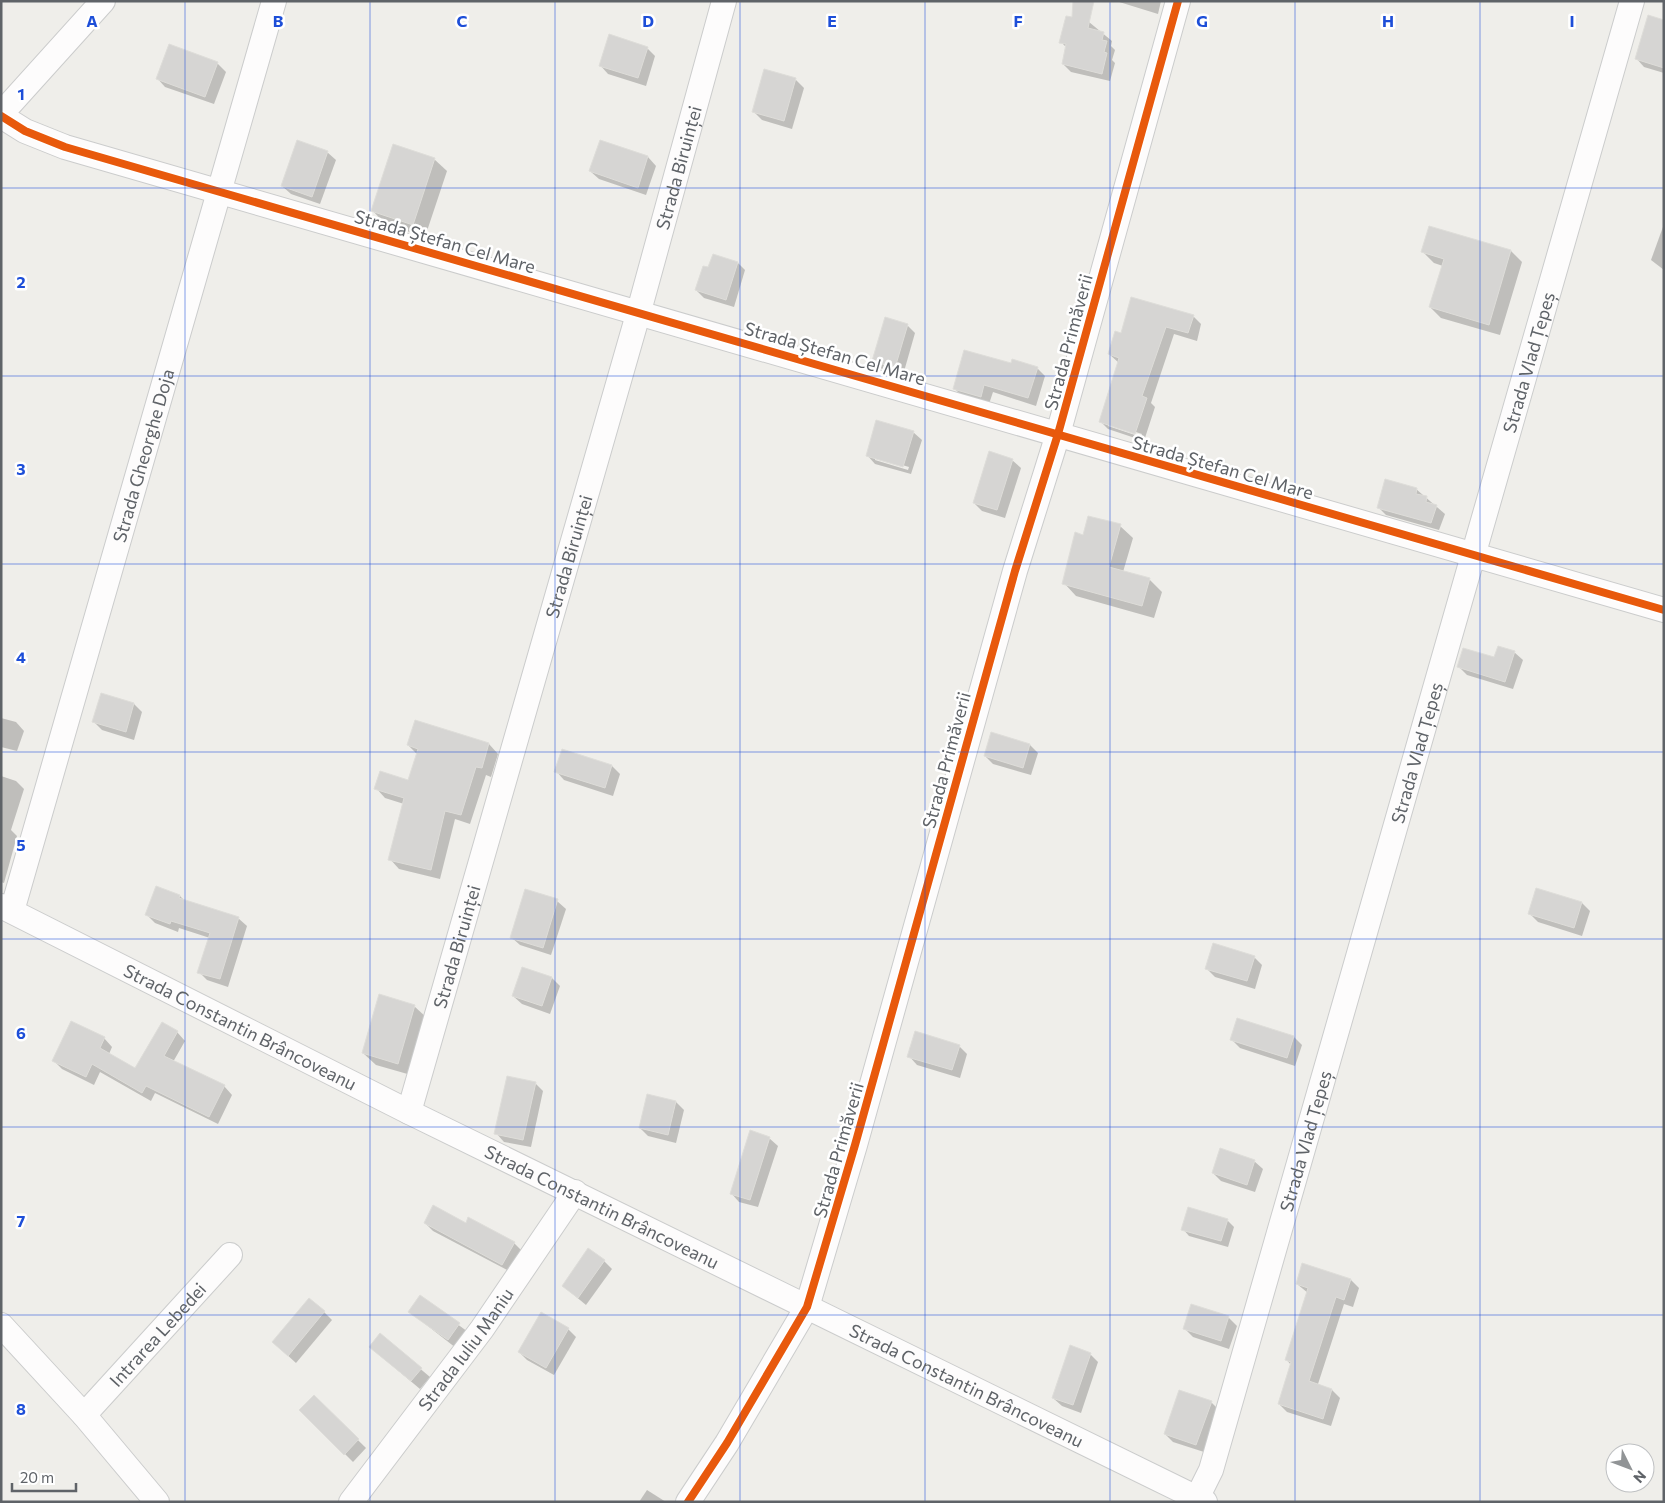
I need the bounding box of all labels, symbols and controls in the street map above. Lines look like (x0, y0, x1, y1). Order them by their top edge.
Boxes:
text: A (86, 11, 98, 30)
text: B (273, 11, 284, 30)
text: C (457, 11, 468, 30)
text: D (642, 11, 654, 30)
text: E (827, 11, 837, 30)
text: F (1013, 11, 1023, 30)
text: G (1196, 11, 1208, 30)
text: H (1382, 11, 1394, 30)
text: I (1569, 11, 1575, 30)
text: 1 (17, 84, 25, 103)
street label: Strada Biruinței (651, 103, 706, 232)
street label: Strada Ștefan Cel Mare (352, 205, 538, 278)
street label: Strada Primăverii (1039, 271, 1097, 413)
text: 2 (16, 272, 26, 291)
street label: Strada Vlad Țepeș (1498, 289, 1560, 435)
street label: Strada Ștefan Cel Mare (742, 317, 928, 390)
street label: Strada Gheorghe Doja (108, 366, 179, 545)
street label: Strada Ștefan Cel Mare (1130, 431, 1316, 504)
text: 3 (16, 459, 26, 478)
street label: Strada Biruinței (540, 492, 597, 621)
text: 4 (16, 647, 26, 666)
street label: Strada Vlad Țepeș (1386, 680, 1448, 826)
street label: Strada Primăverii (917, 689, 975, 831)
text: 5 (16, 835, 26, 854)
street label: Strada Biruinței (428, 882, 485, 1011)
street label: Strada Constantin Brâncoveanu (120, 959, 360, 1095)
text: 6 (16, 1023, 26, 1042)
street label: Strada Vlad Țepeș (1275, 1068, 1337, 1214)
street label: Strada Primăverii (808, 1080, 868, 1220)
street label: Strada Constantin Brâncoveanu (481, 1140, 723, 1273)
text: 7 (17, 1211, 26, 1230)
street label: Intrarea Lebedei (105, 1278, 210, 1391)
street label: Strada Iuliu Maniu (413, 1284, 518, 1415)
street label: Strada Constantin Brâncoveanu (846, 1319, 1087, 1452)
text: 8 (16, 1399, 26, 1418)
north arrow (1605, 1443, 1655, 1493)
scale bar (12, 1460, 76, 1492)
text: N (1630, 1467, 1650, 1487)
text: 20 m (20, 1468, 54, 1486)

